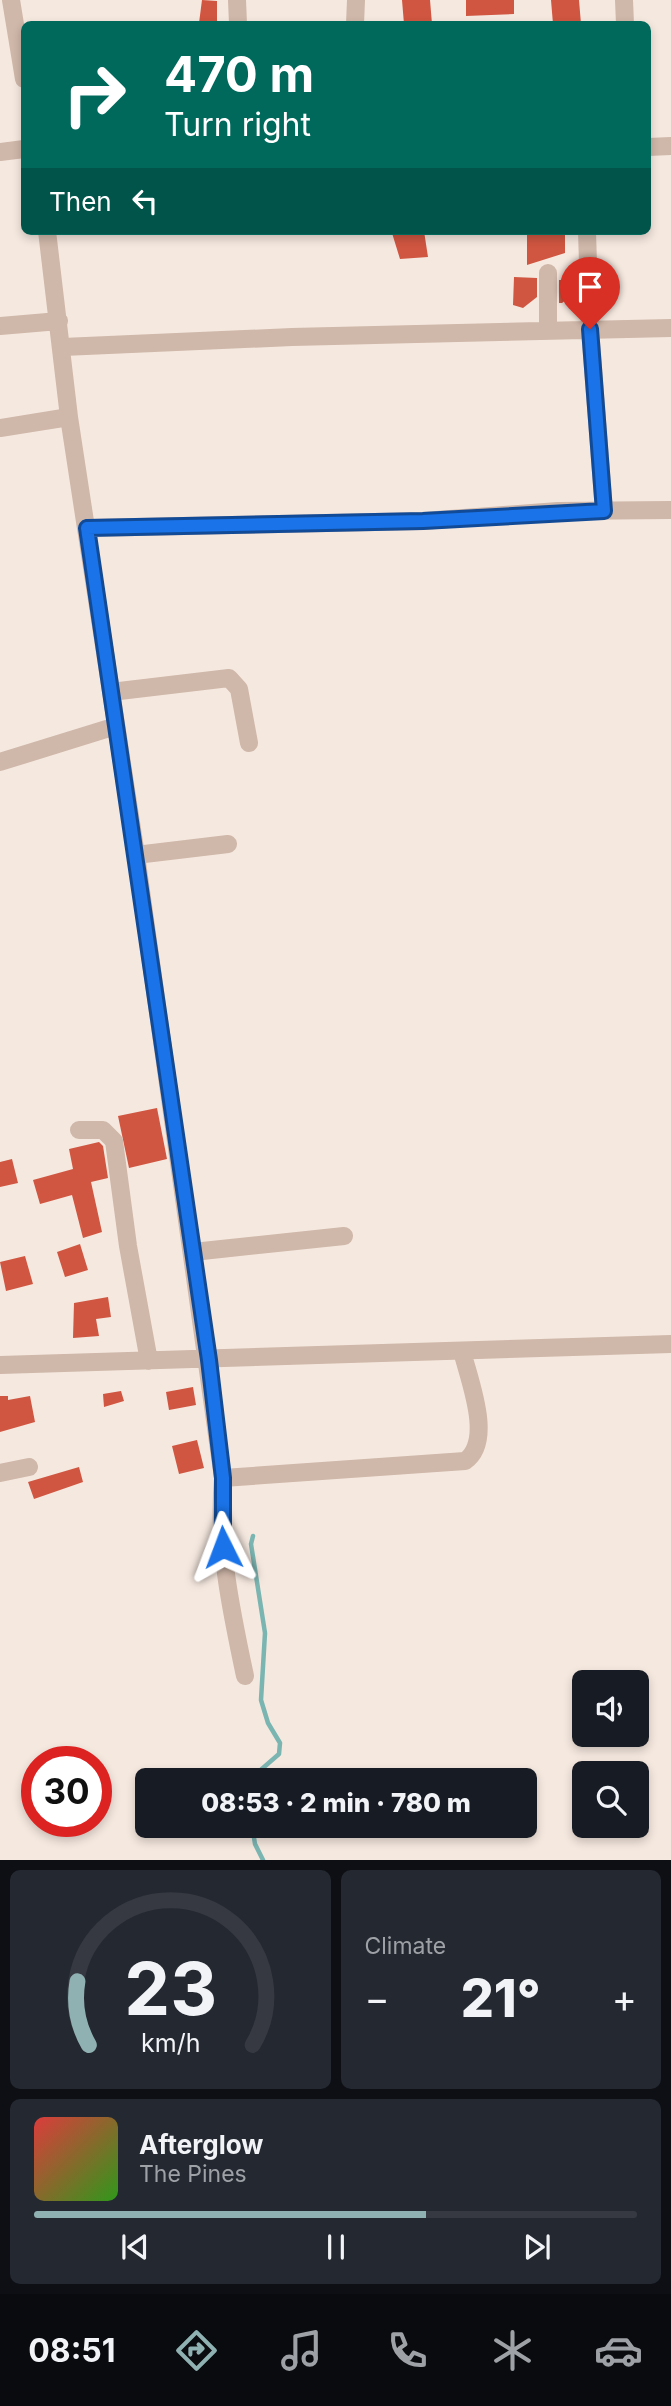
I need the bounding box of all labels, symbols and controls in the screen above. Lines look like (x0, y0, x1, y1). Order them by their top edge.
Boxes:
text: 470 m (164, 45, 314, 104)
icon: right (49, 49, 140, 140)
text: Turn right (164, 105, 311, 144)
icon: left (126, 182, 164, 220)
text: Then (49, 186, 112, 217)
pin (560, 257, 620, 329)
icon: arrive (571, 268, 609, 306)
position arrow (186, 1510, 260, 1584)
map controls (572, 1670, 649, 1838)
button: sound (572, 1670, 649, 1747)
speed limit sign: 30 (21, 1746, 112, 1837)
button: search (572, 1761, 649, 1838)
text: 08:53 · 2 min · 780 m (201, 1787, 471, 1818)
text: Climate (365, 1932, 446, 1960)
text: 23 (124, 1945, 217, 2034)
text: 21° (461, 1967, 541, 2030)
text: − (365, 1975, 390, 2021)
text: + (612, 1975, 637, 2021)
text: km/h (141, 2028, 200, 2058)
text: Afterglow (139, 2129, 263, 2160)
text: The Pines (139, 2160, 247, 2188)
icon: previous (116, 2228, 154, 2266)
icon: pause (317, 2228, 355, 2266)
icon: next (518, 2228, 556, 2266)
icon: directions (172, 2326, 221, 2375)
icon: music (277, 2326, 326, 2375)
icon: phone (383, 2326, 432, 2375)
icon: climate (488, 2326, 537, 2375)
icon: car (594, 2326, 643, 2375)
text: 08:51 (28, 2331, 116, 2370)

